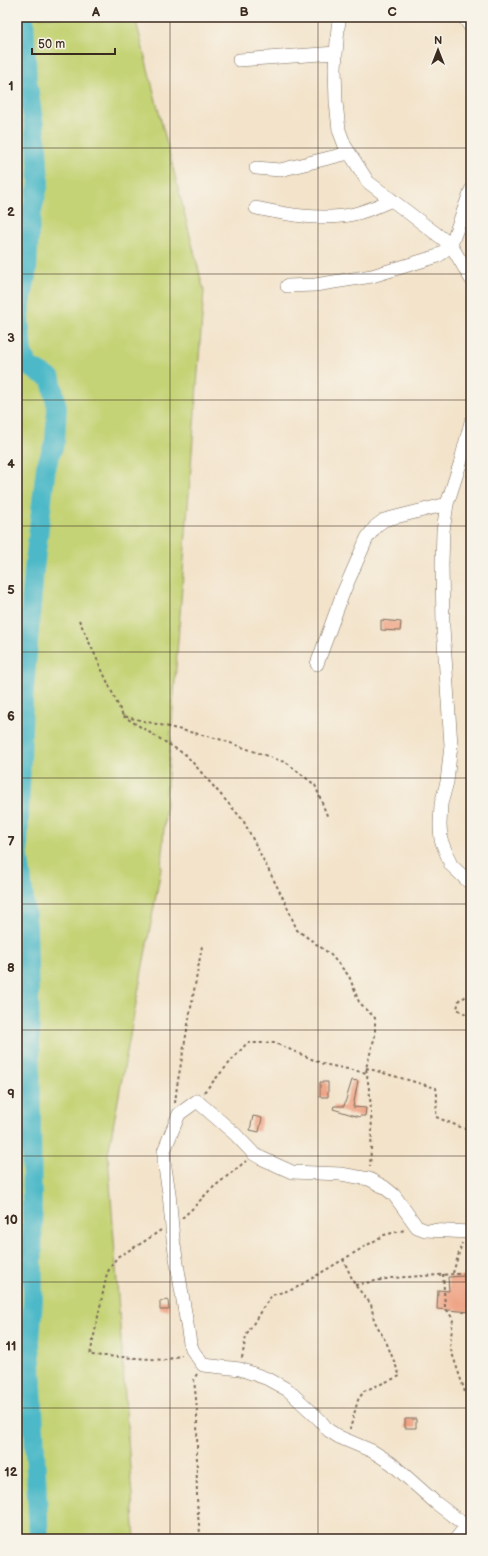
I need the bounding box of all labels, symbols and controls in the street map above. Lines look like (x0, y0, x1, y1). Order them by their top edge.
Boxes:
text: A (91, 4, 100, 20)
text: B (239, 4, 249, 20)
text: C (387, 4, 397, 20)
scale bar (32, 30, 115, 56)
north arrow (418, 30, 458, 70)
text: N (434, 34, 442, 47)
text: 50 m (38, 37, 65, 52)
text: 1 (8, 78, 14, 94)
text: 2 (7, 204, 15, 220)
text: 3 (7, 330, 15, 346)
text: 4 (7, 456, 15, 472)
text: 5 (7, 582, 15, 598)
text: 6 (7, 708, 15, 724)
text: 7 (7, 834, 15, 850)
text: 8 (7, 960, 15, 976)
text: 9 (7, 1086, 15, 1102)
text: 10 (4, 1212, 18, 1228)
text: 11 (6, 1338, 16, 1354)
text: 12 (4, 1464, 18, 1480)

